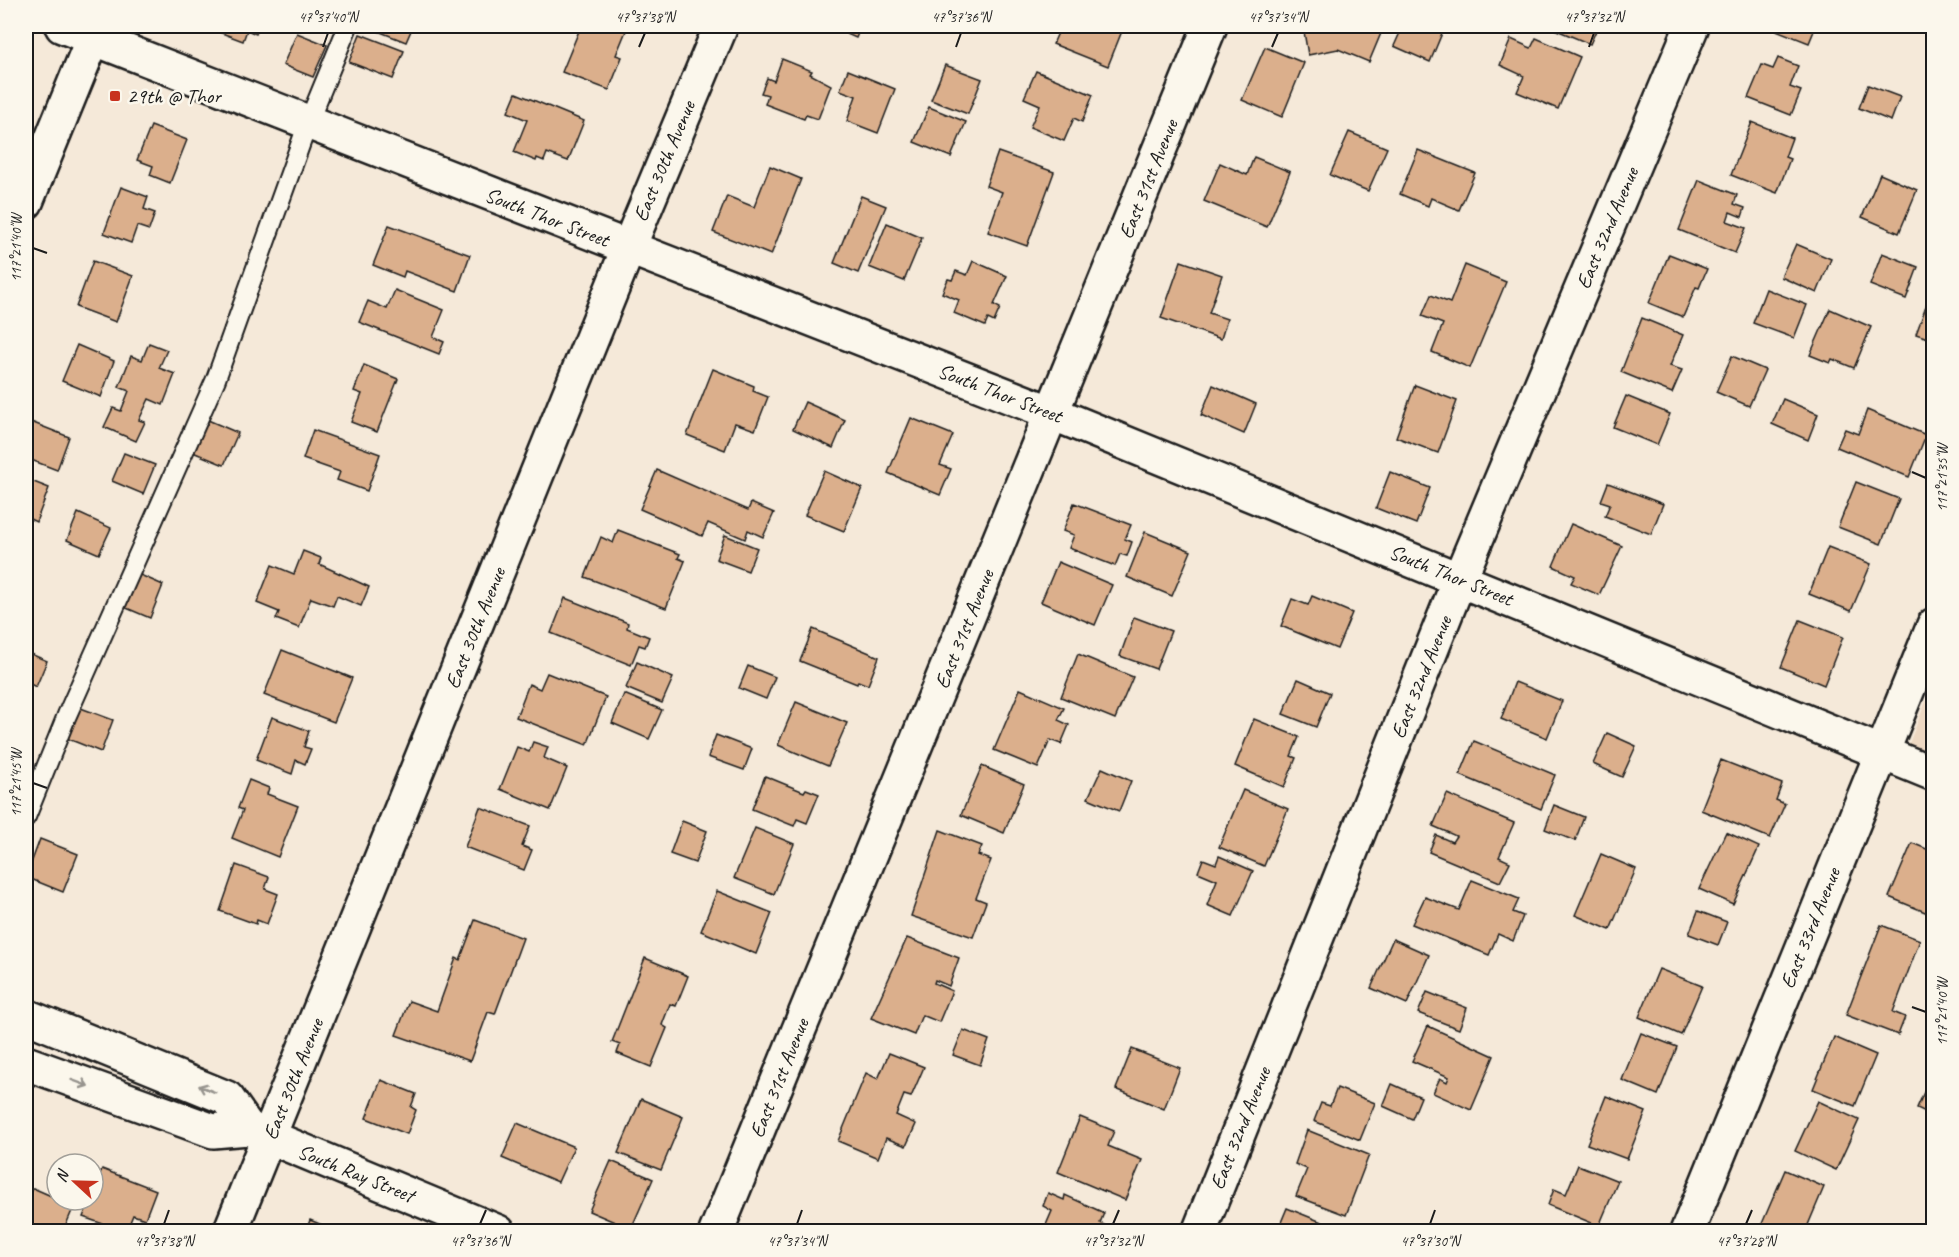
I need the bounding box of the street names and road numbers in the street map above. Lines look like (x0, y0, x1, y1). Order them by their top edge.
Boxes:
street label: East 30th Avenue (627, 96, 701, 225)
street label: East 31st Avenue (1112, 115, 1184, 242)
street label: East 32nd Avenue (1570, 162, 1645, 293)
street label: South Thor Street (481, 181, 615, 253)
street label: South Thor Street (934, 357, 1068, 429)
street label: South Thor Street (1385, 538, 1518, 612)
street label: East 30th Avenue (439, 563, 512, 692)
street label: East 31st Avenue (928, 565, 1000, 692)
street label: East 32nd Avenue (1385, 611, 1458, 742)
street label: East 33rd Avenue (1774, 863, 1846, 992)
street label: East 30th Avenue (257, 1014, 330, 1143)
street label: East 31st Avenue (743, 1014, 815, 1141)
street label: East 32nd Avenue (1204, 1062, 1277, 1193)
street label: South Ray Street (294, 1138, 421, 1209)

